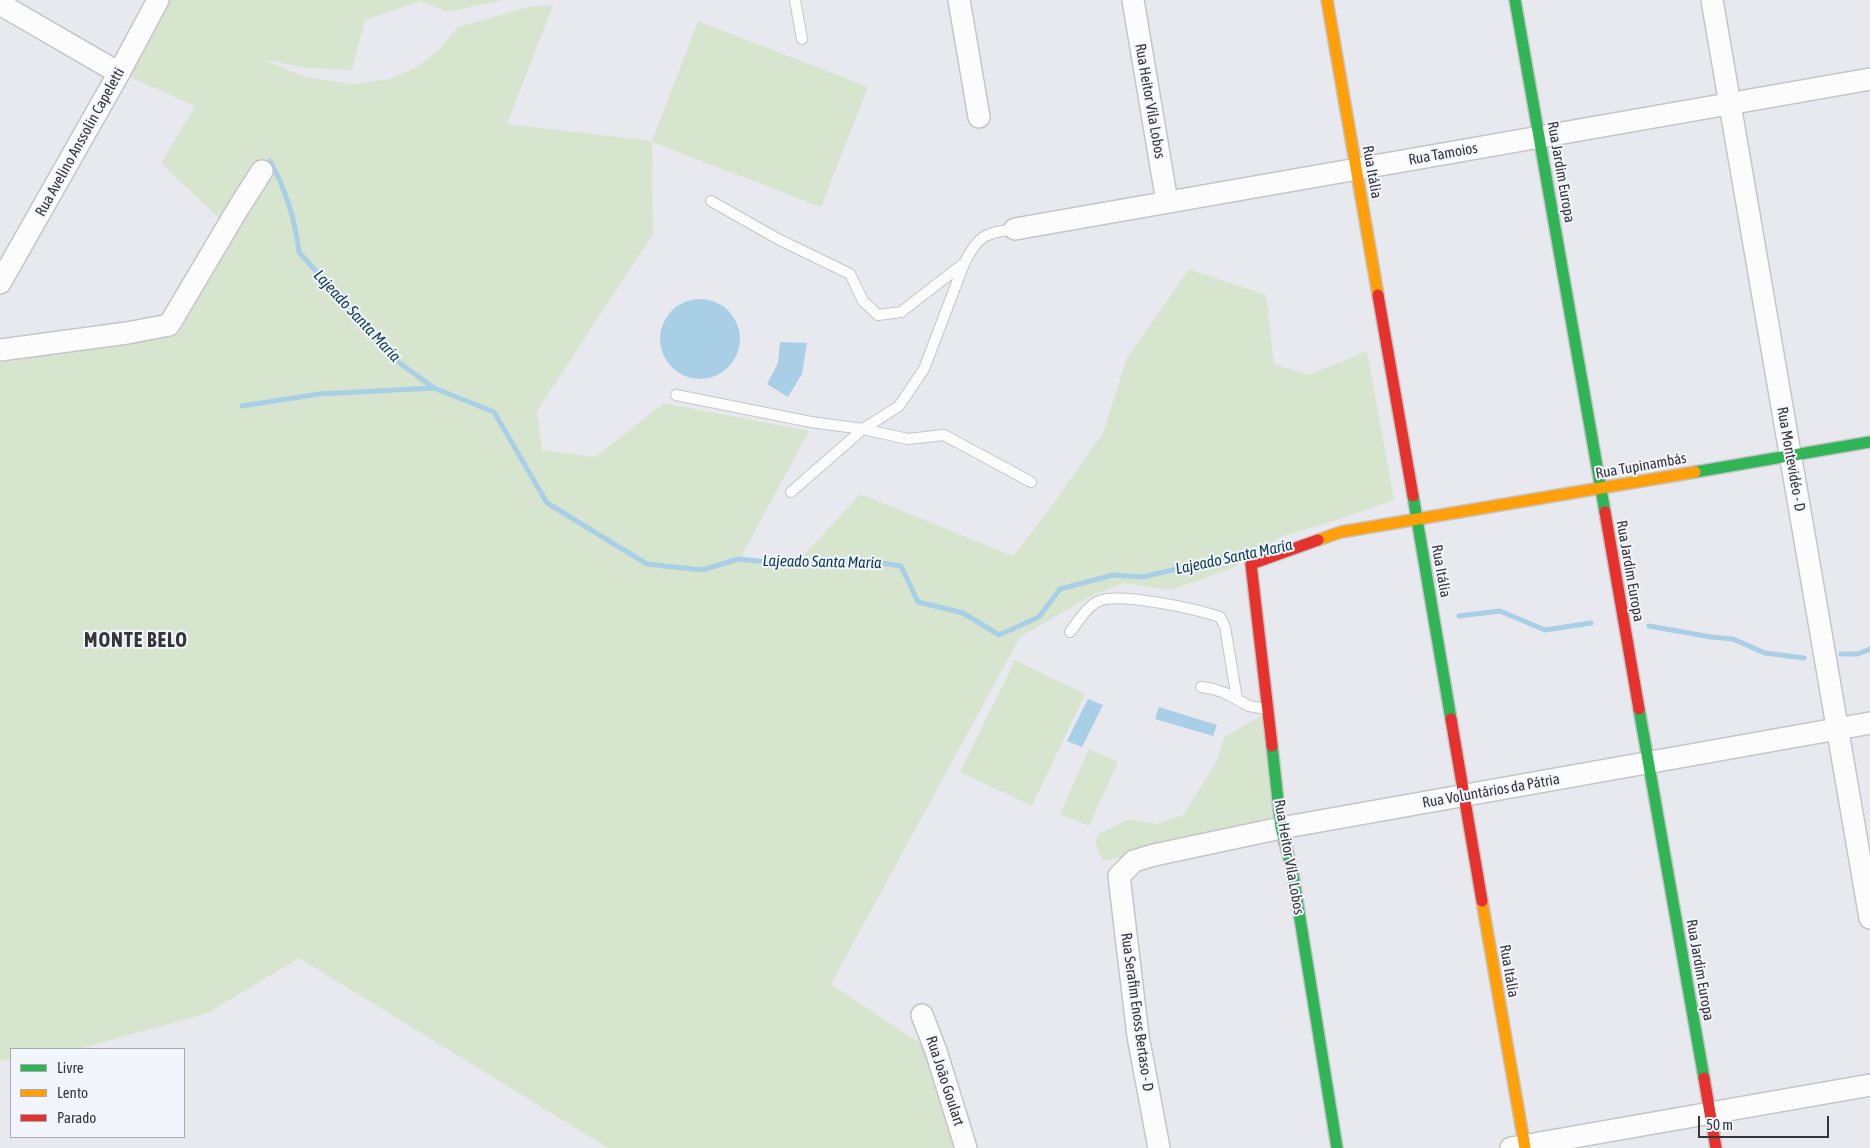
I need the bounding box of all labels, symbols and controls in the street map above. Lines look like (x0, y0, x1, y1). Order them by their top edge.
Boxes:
street label: Rua Heitor Vila Lobos (1131, 42, 1169, 160)
street label: Rua Avelino Anssolin Capeletti (32, 65, 128, 219)
street label: Rua Jardim Europa (1543, 120, 1579, 224)
street label: Rua Tamoios (1407, 139, 1479, 169)
street label: Rua Itália (1359, 144, 1385, 200)
water label: Lajeado Santa Maria (309, 266, 405, 366)
street label: Rua Montevidéo - D (1773, 405, 1809, 513)
street label: Rua Tupinambás (1594, 449, 1688, 483)
street label: Rua Jardim Europa (1612, 519, 1648, 623)
water label: Lajeado Santa Maria (1174, 535, 1294, 579)
street label: Rua Itália (1428, 543, 1454, 599)
water label: Lajeado Santa Maria (762, 551, 882, 573)
district label: MONTE BELO (83, 629, 189, 653)
street label: Rua Voluntários da Pátria (1421, 770, 1561, 812)
street label: Rua Heitor Vila Lobos (1270, 798, 1308, 916)
street label: Rua Jardim Europa (1682, 918, 1718, 1022)
street label: Rua Serafim Enoss Bertaso - D (1117, 932, 1157, 1092)
street label: Rua Itália (1496, 943, 1522, 999)
street label: Rua João Goulart (922, 1034, 968, 1128)
legend (10, 1048, 185, 1138)
text: Livre (57, 1059, 84, 1076)
text: Lento (57, 1084, 88, 1101)
scale bar (1700, 1106, 1831, 1138)
text: Parado (57, 1109, 96, 1126)
text: 50 m (1706, 1116, 1733, 1133)

